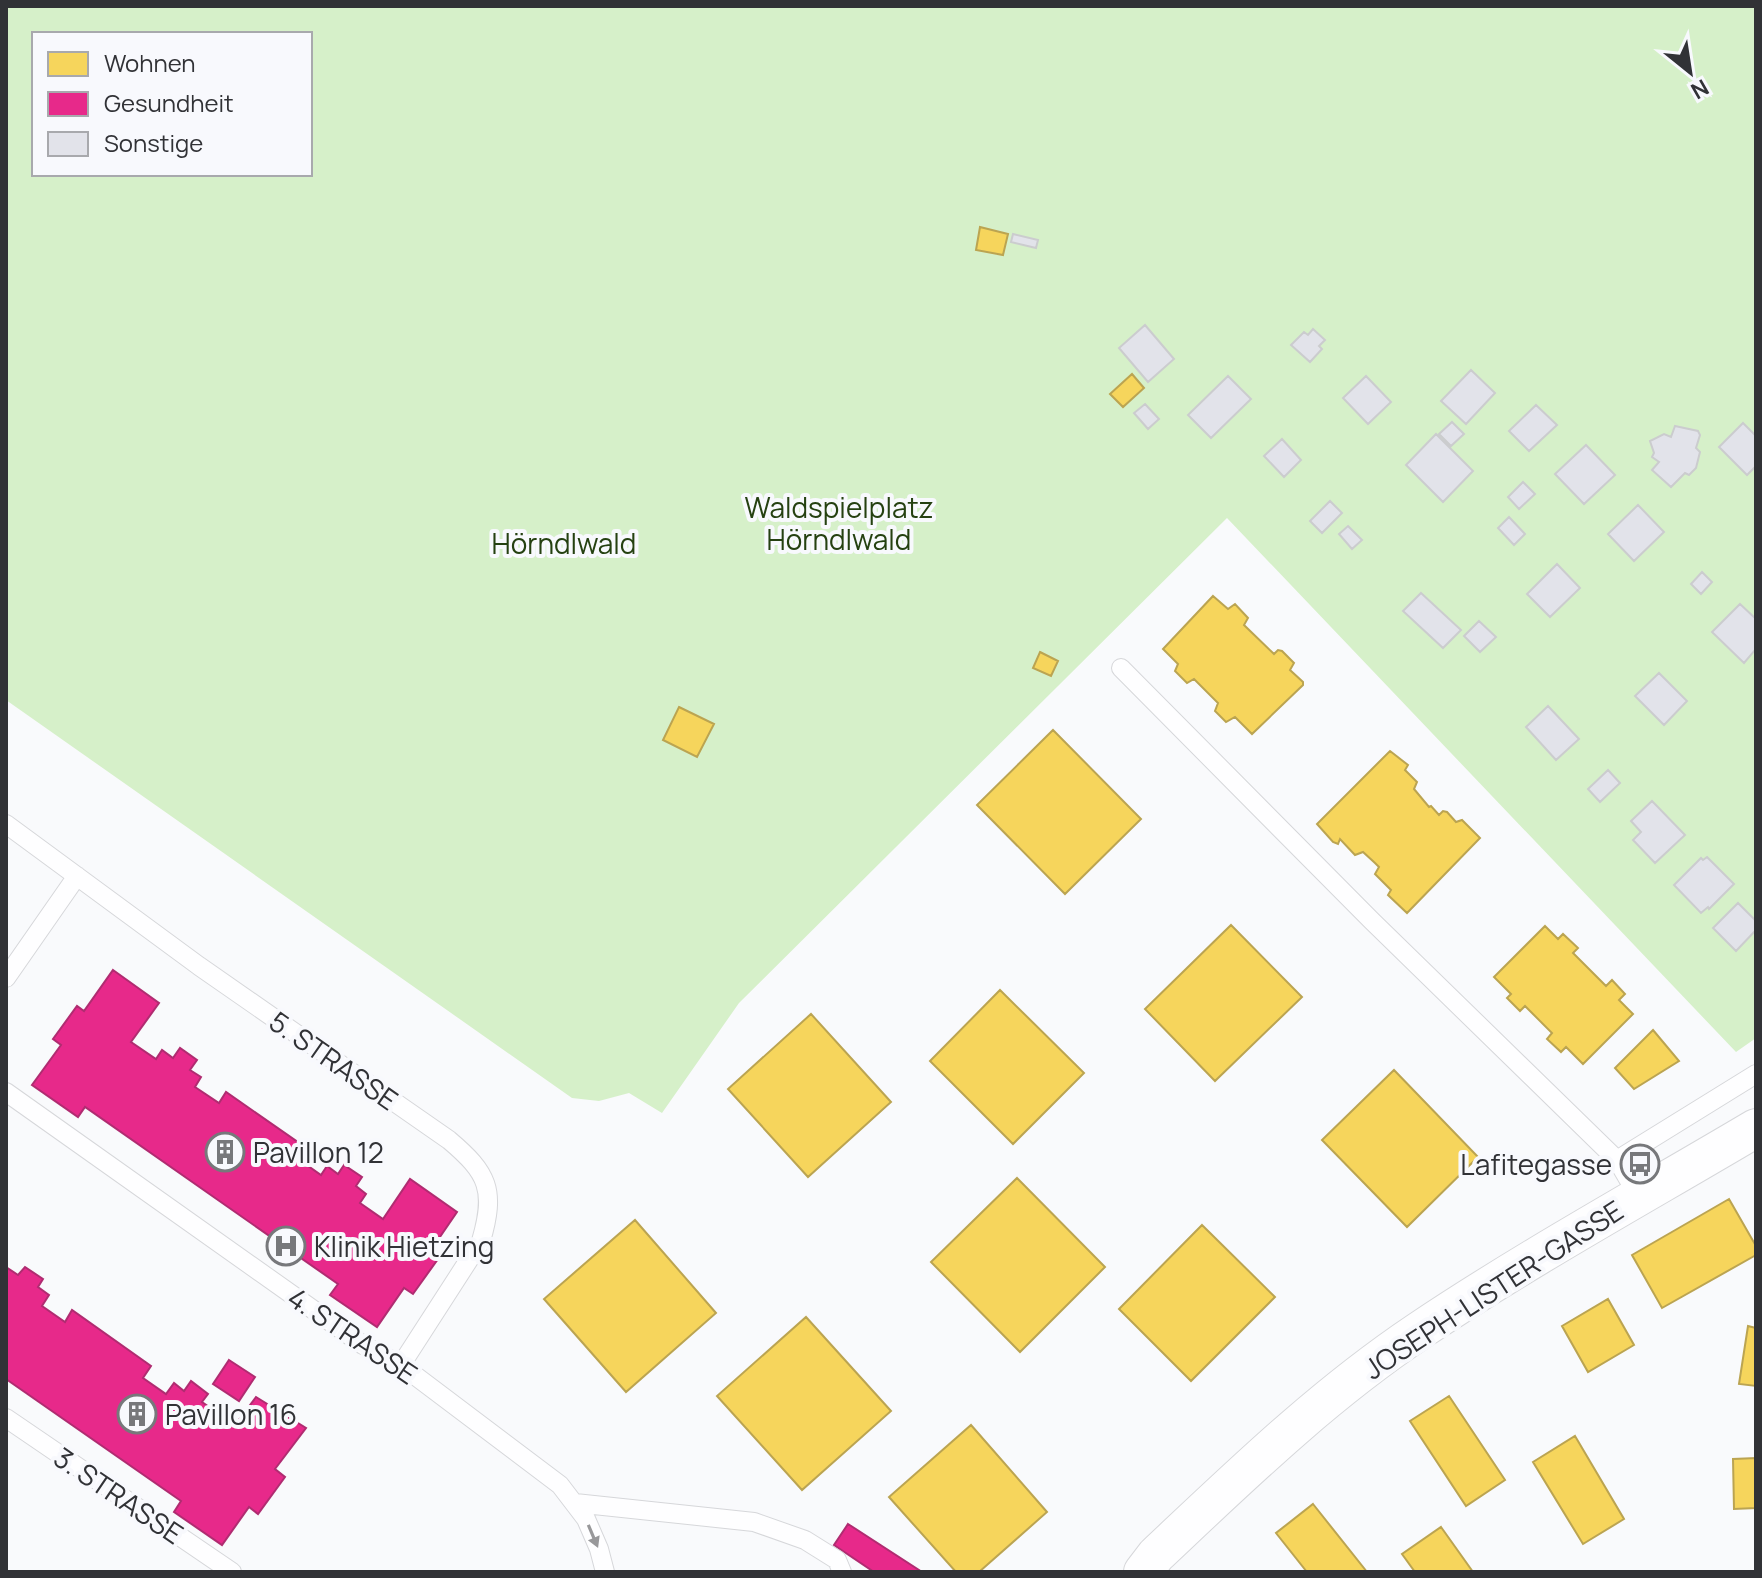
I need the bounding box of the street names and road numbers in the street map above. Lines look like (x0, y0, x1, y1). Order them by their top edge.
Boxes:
street label: 5. STRASSE (262, 1002, 406, 1118)
street label: JOSEPH-LISTER-GASSE (1356, 1191, 1630, 1387)
street label: 4. STRASSE (281, 1278, 425, 1392)
street label: 3. STRASSE (47, 1438, 191, 1552)

